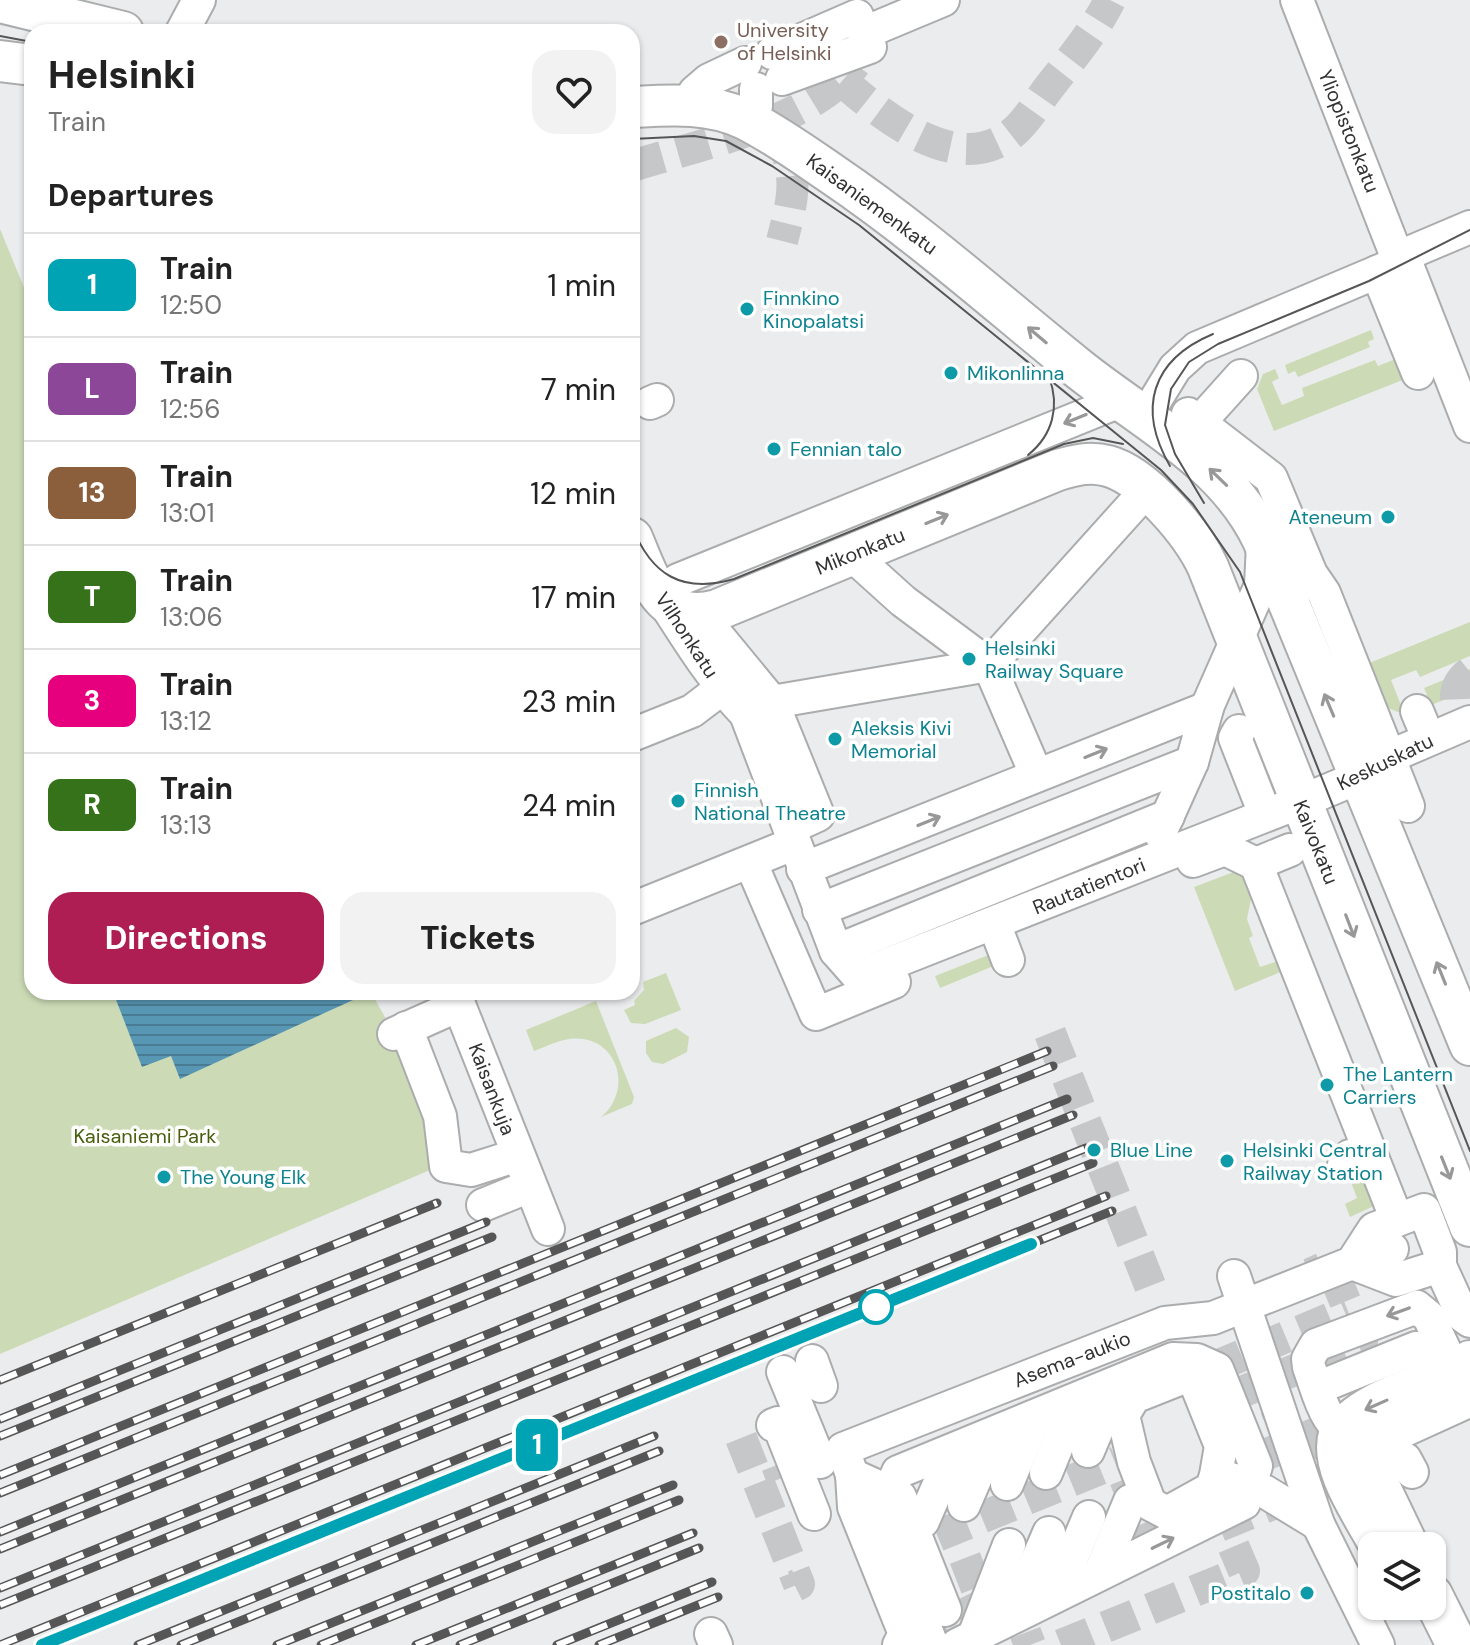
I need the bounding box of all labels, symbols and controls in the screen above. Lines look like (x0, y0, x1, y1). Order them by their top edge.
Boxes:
place label: University of Helsinki (737, 17, 832, 66)
marker: University of Helsinki (712, 33, 730, 51)
text: Helsinki (48, 50, 196, 100)
button: heart (532, 50, 616, 134)
street label: Yliopistonkatu (1313, 66, 1385, 196)
text: Train (48, 105, 106, 139)
street label: Kaisaniemenkatu (801, 148, 943, 260)
text: Departures (48, 176, 214, 215)
text: Train (160, 249, 233, 288)
text: 1 (87, 266, 97, 303)
text: 1 min (548, 266, 616, 305)
place label: Finnkino Kinopalatsi (763, 285, 864, 334)
text: 12:50 (160, 288, 222, 322)
marker: Finnkino Kinopalatsi (738, 300, 756, 318)
one-way arrow (1028, 326, 1048, 344)
text: Train (160, 353, 233, 392)
place label: Mikonlinna (967, 360, 1064, 386)
marker: Mikonlinna (942, 364, 960, 382)
text: L (84, 370, 100, 407)
text: 7 min (541, 370, 616, 409)
text: 12:56 (160, 392, 221, 426)
one-way arrow (1063, 413, 1088, 427)
place label: Fennian talo (790, 436, 902, 462)
marker: Fennian talo (765, 440, 783, 458)
text: Train (160, 457, 233, 496)
one-way arrow (1209, 468, 1228, 487)
text: 13 (78, 474, 106, 511)
text: 12 min (530, 474, 616, 513)
text: 13:01 (160, 496, 215, 530)
place label: Ateneum (1289, 504, 1372, 530)
marker: Ateneum (1379, 508, 1397, 526)
one-way arrow (924, 511, 949, 526)
street label: Mikonkatu (811, 521, 909, 581)
text: Train (160, 561, 233, 600)
text: T (84, 578, 100, 615)
text: 17 min (531, 578, 616, 617)
street label: Vilhonkatu (650, 587, 724, 683)
text: 13:06 (160, 600, 223, 634)
place label: Helsinki Railway Square (985, 635, 1124, 684)
marker: Helsinki Railway Square (960, 650, 978, 668)
text: Train (160, 665, 233, 704)
text: 3 (84, 682, 100, 719)
text: 23 min (522, 682, 616, 721)
one-way arrow (1321, 693, 1335, 718)
text: 13:12 (160, 704, 212, 738)
place label: Aleksis Kivi Memorial (851, 715, 952, 764)
street label: Keskuskatu (1333, 728, 1437, 796)
marker: Aleksis Kivi Memorial (826, 730, 844, 748)
one-way arrow (1083, 745, 1108, 760)
text: Train (160, 769, 233, 808)
place label: Finnish National Theatre (694, 777, 846, 826)
text: R (83, 786, 101, 823)
text: 24 min (522, 786, 616, 825)
marker: Finnish National Theatre (669, 792, 687, 810)
street label: Kaivokatu (1287, 796, 1345, 888)
text: 13:13 (160, 808, 212, 842)
one-way arrow (916, 812, 941, 827)
street label: Rautatientori (1029, 852, 1149, 920)
button: Directions (48, 892, 324, 984)
button: Tickets (340, 892, 616, 984)
one-way arrow (1344, 913, 1358, 938)
one-way arrow (1433, 961, 1447, 986)
street label: Kaisankuja (463, 1039, 521, 1139)
place label: The Lantern Carriers (1343, 1061, 1453, 1110)
marker: The Lantern Carriers (1318, 1076, 1336, 1094)
park label: Kaisaniemi Park (74, 1123, 216, 1149)
place label: Blue Line (1110, 1137, 1193, 1163)
place label: Helsinki Central Railway Station (1243, 1137, 1387, 1186)
marker: Blue Line (1085, 1141, 1103, 1159)
marker: Helsinki Central Railway Station (1218, 1152, 1236, 1170)
one-way arrow (1440, 1155, 1454, 1180)
place label: The Young Elk (180, 1164, 306, 1190)
marker: The Young Elk (155, 1168, 173, 1186)
unlabelled marker (859, 1290, 893, 1324)
one-way arrow (1386, 1306, 1411, 1320)
street label: Asema-aukio (1010, 1325, 1134, 1393)
one-way arrow (1364, 1399, 1389, 1414)
line badge: 1 (511, 1419, 563, 1471)
text: 1 (532, 1426, 542, 1463)
map controls (1358, 1532, 1446, 1620)
button: layers (1358, 1532, 1446, 1620)
one-way arrow (1150, 1534, 1174, 1550)
place label: Postitalo (1211, 1580, 1291, 1606)
marker: Postitalo (1298, 1584, 1316, 1602)

